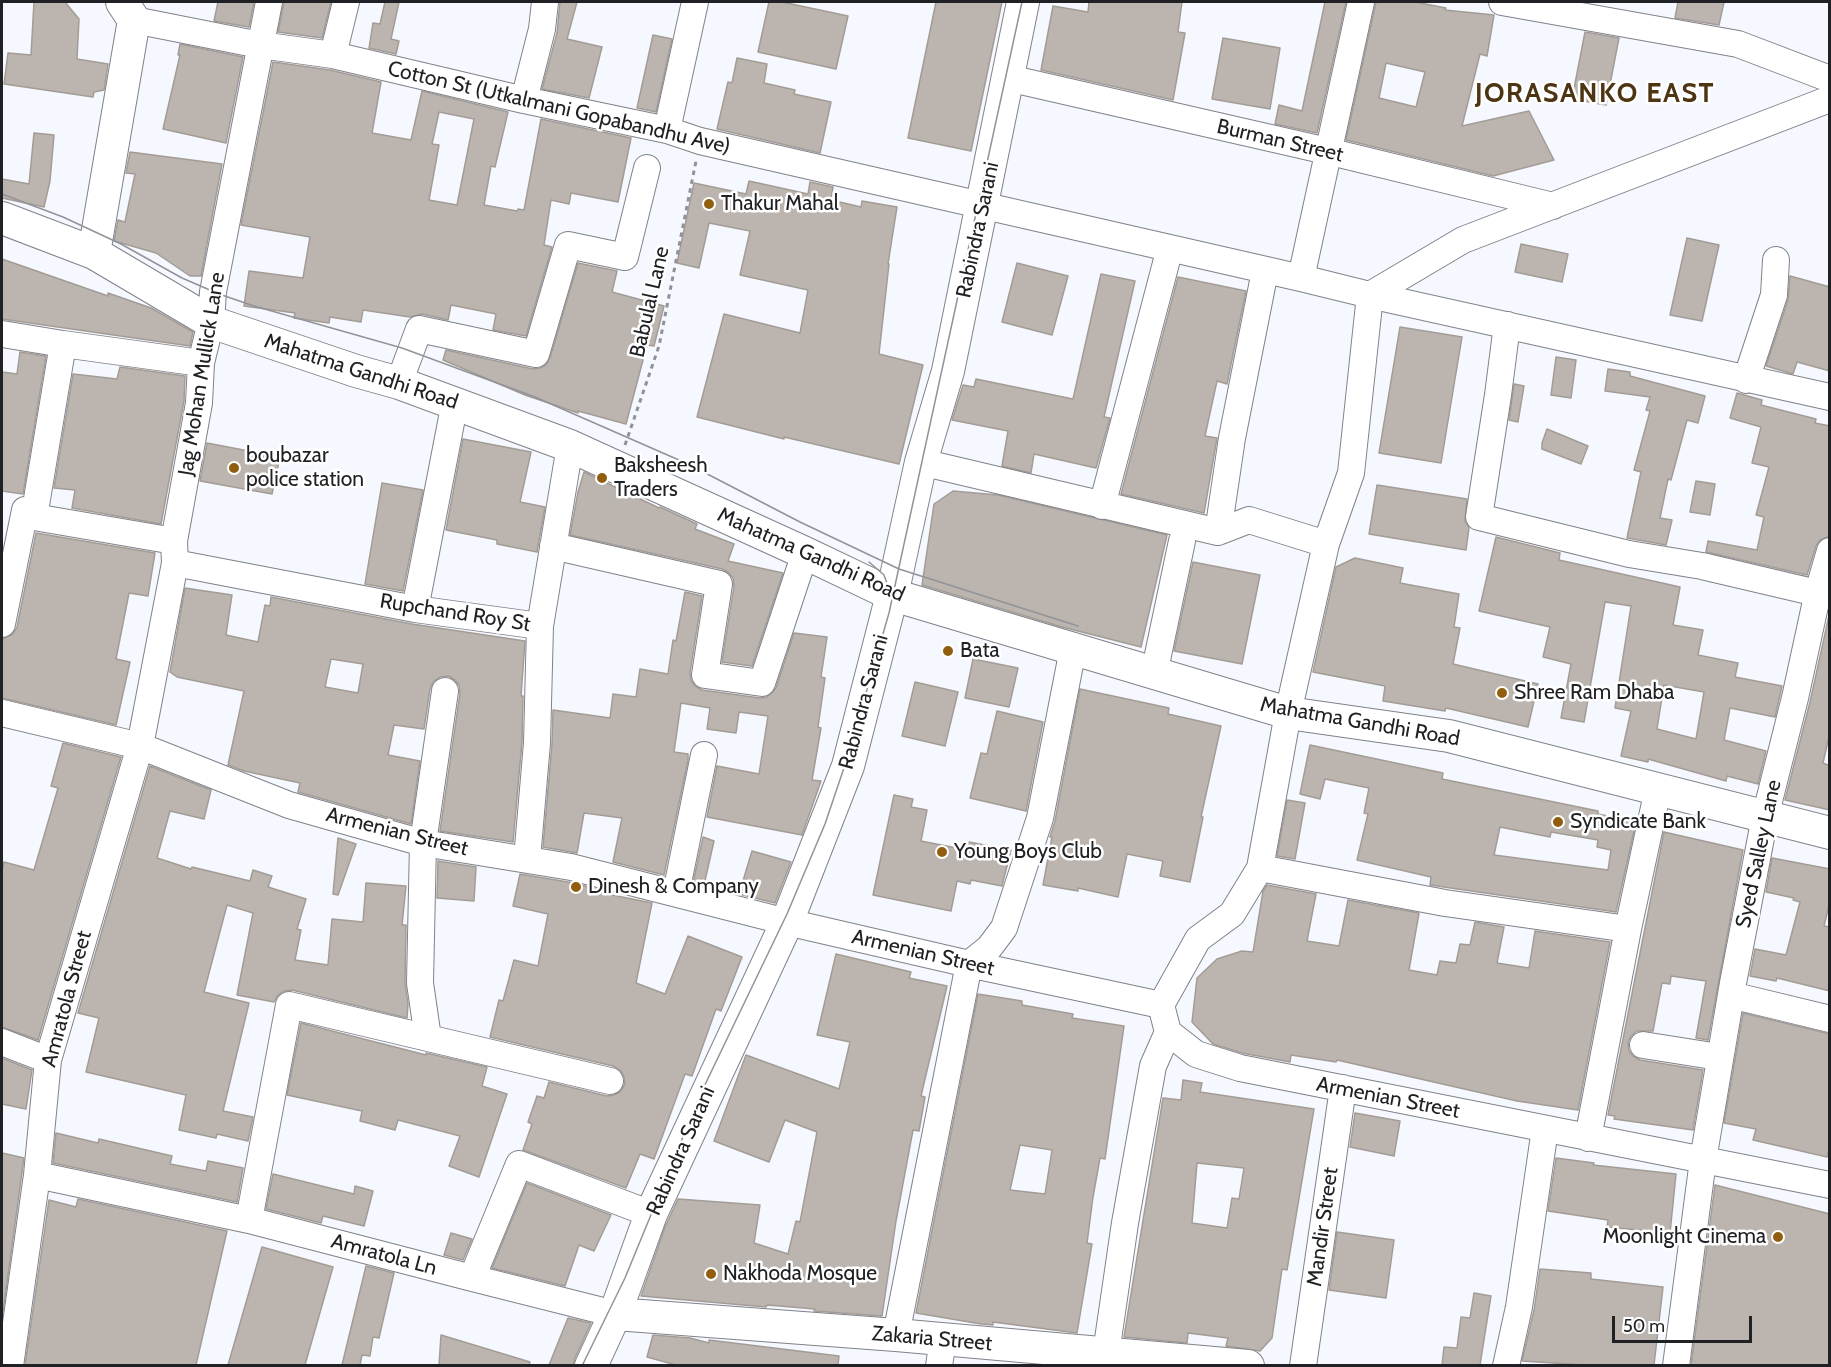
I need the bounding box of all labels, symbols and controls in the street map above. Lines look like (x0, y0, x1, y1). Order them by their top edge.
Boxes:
street label: Cotton St (Utkalmani Gopabandhu Ave) (385, 56, 733, 160)
district label: JORASANKO EAST (1475, 78, 1715, 110)
street label: Burman Street (1214, 114, 1346, 168)
street label: Rabindra Sarani (951, 160, 1005, 300)
place label: Thakur Mahal (721, 191, 839, 217)
marker: Thakur Mahal (702, 197, 716, 211)
street label: Babulal Lane (625, 244, 675, 360)
street label: Jag Mohan Mullick Lane (173, 270, 231, 478)
street label: Mahatma Gandhi Road (261, 329, 461, 415)
place label: boubazar police station (246, 443, 364, 493)
place label: Baksheesh Traders (614, 453, 708, 503)
marker: boubazar police station (227, 461, 241, 475)
marker: Baksheesh Traders (595, 471, 609, 485)
street label: Mahatma Gandhi Road (713, 502, 909, 608)
street label: Rupchand Roy St (378, 589, 532, 637)
street label: Rabindra Sarani (834, 632, 894, 772)
place label: Bata (960, 638, 1000, 664)
marker: Bata (941, 644, 955, 658)
place label: Shree Ram Dhaba (1514, 680, 1674, 706)
marker: Shree Ram Dhaba (1495, 686, 1509, 700)
street label: Mahatma Gandhi Road (1258, 692, 1462, 752)
street label: Syed Salley Lane (1731, 778, 1787, 930)
street label: Armenian Street (323, 802, 471, 862)
place label: Syndicate Bank (1570, 809, 1706, 835)
marker: Syndicate Bank (1551, 815, 1565, 829)
place label: Young Boys Club (954, 839, 1102, 865)
marker: Young Boys Club (935, 845, 949, 859)
place label: Dinesh & Company (588, 874, 759, 900)
marker: Dinesh & Company (569, 880, 583, 894)
street label: Armenian Street (849, 924, 997, 982)
street label: Amratola Street (37, 928, 97, 1070)
street label: Armenian Street (1314, 1072, 1462, 1124)
street label: Rabindra Sarani (641, 1083, 721, 1219)
street label: Mandir Street (1302, 1166, 1344, 1288)
place label: Moonlight Cinema (1602, 1224, 1766, 1250)
street label: Amratola Ln (328, 1229, 440, 1281)
marker: Moonlight Cinema (1771, 1230, 1785, 1244)
place label: Nakhoda Mosque (723, 1261, 877, 1287)
marker: Nakhoda Mosque (704, 1267, 718, 1281)
scale bar (1615, 1304, 1754, 1342)
text: 50 m (1623, 1315, 1665, 1337)
street label: Zakaria Street (871, 1321, 993, 1357)

